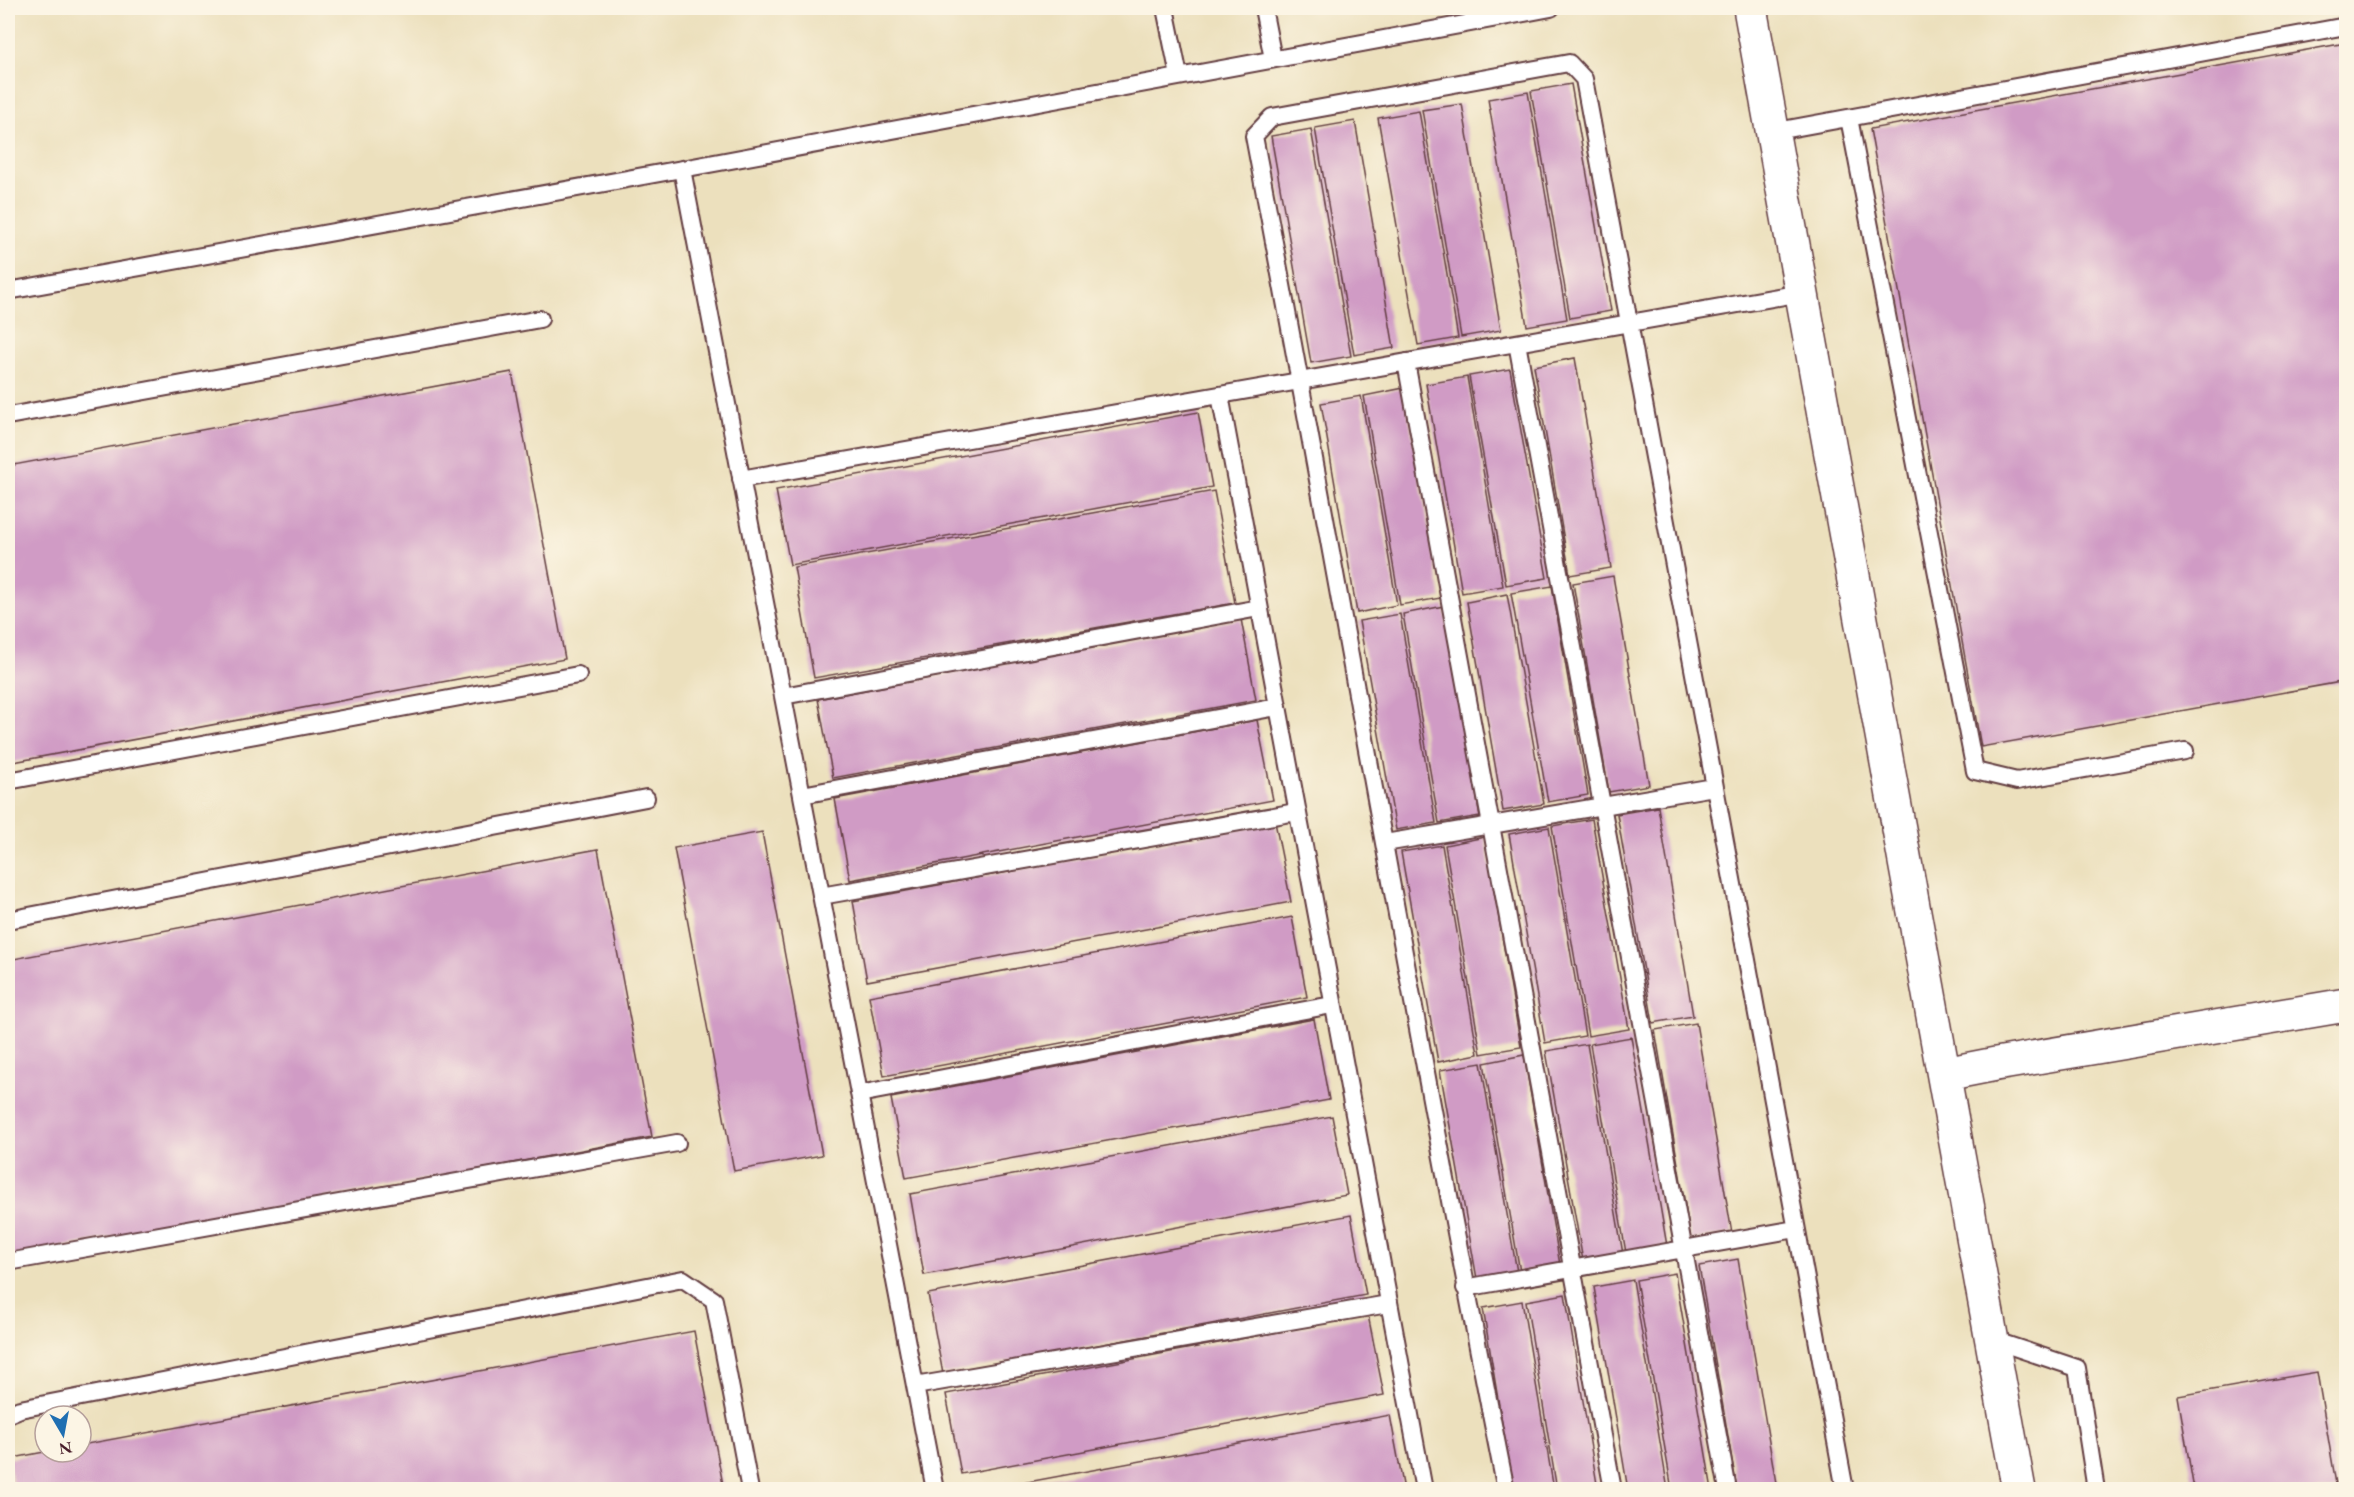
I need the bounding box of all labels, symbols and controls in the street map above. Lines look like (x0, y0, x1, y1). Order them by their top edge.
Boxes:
north arrow (33, 1404, 93, 1464)
text: N (57, 1437, 74, 1460)

